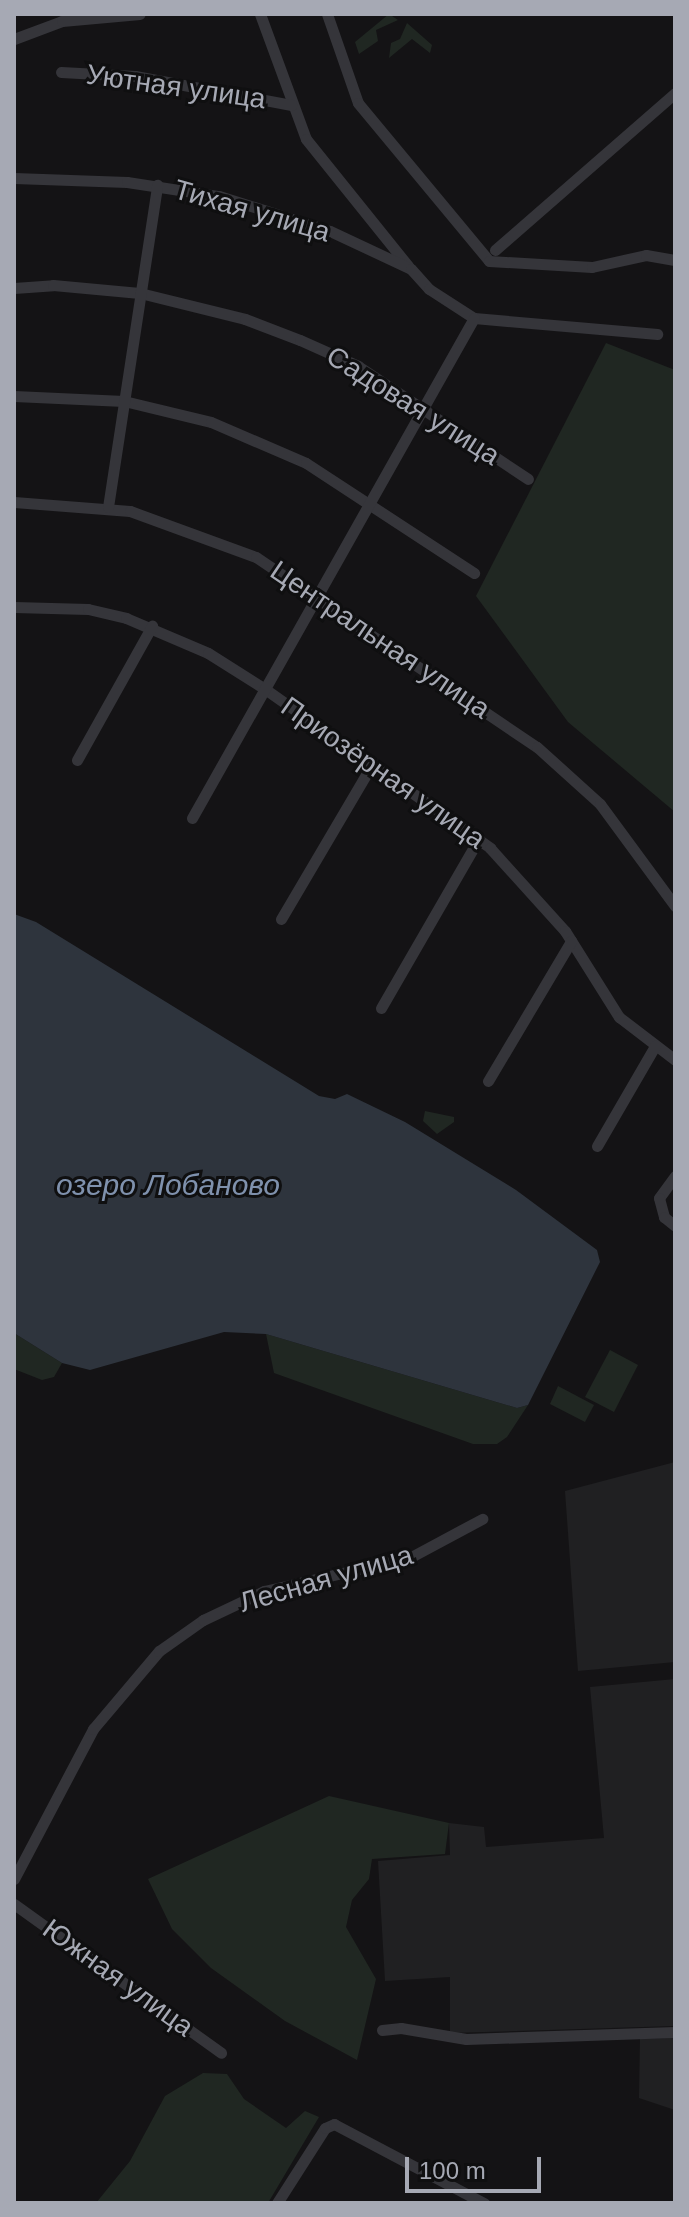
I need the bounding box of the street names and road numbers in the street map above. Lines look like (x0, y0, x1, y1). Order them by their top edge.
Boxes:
street label: Уютная улица (84, 58, 268, 116)
street label: Тихая улица (170, 173, 334, 249)
street label: Садовая улица (320, 339, 506, 473)
street label: Центральная улица (264, 554, 496, 726)
street label: Приозёрная улица (274, 690, 492, 856)
street label: Лесная улица (235, 1538, 417, 1620)
street label: Южная улица (36, 1912, 200, 2044)

